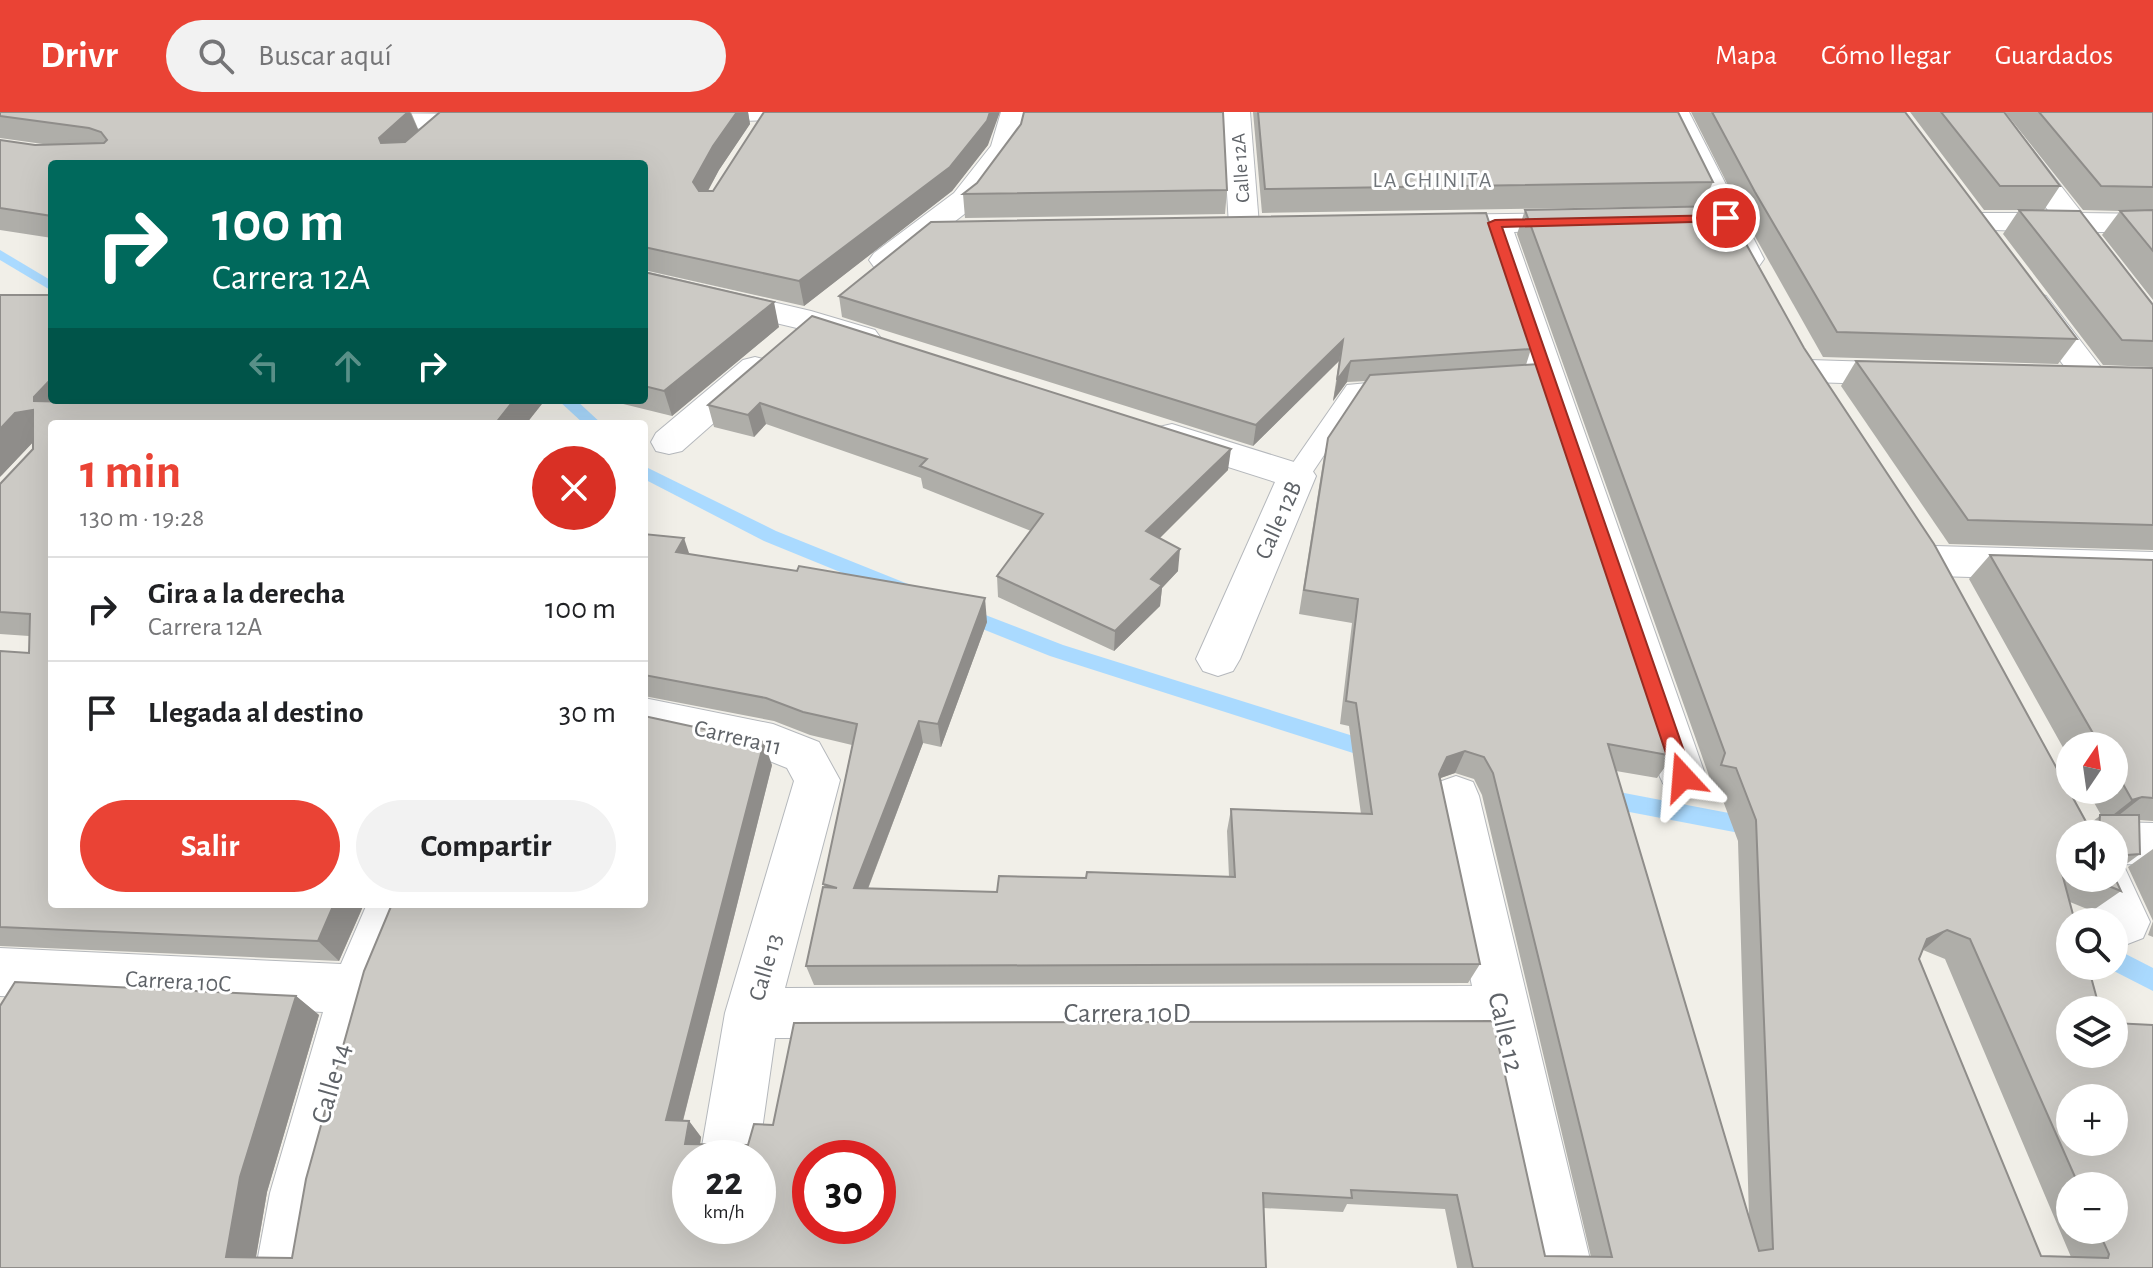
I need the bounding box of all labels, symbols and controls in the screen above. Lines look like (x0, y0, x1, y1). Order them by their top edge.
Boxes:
search box (166, 20, 726, 92)
icon: search (194, 34, 238, 78)
text: Drivr (40, 37, 118, 75)
text: Buscar aquí (258, 41, 392, 71)
text: Mapa (1715, 42, 1777, 70)
text: Cómo llegar (1821, 42, 1951, 70)
text: Guardados (1995, 42, 2113, 70)
street label: Calle 12A (1229, 132, 1253, 203)
district label: LA CHINITA (1373, 169, 1493, 191)
pin (1692, 184, 1760, 252)
icon: right (80, 192, 184, 296)
text: 100 m (212, 195, 344, 251)
icon: arrive (1704, 196, 1748, 240)
text: Carrera 12A (212, 260, 370, 296)
icon: left (242, 344, 286, 388)
icon: ahead (326, 344, 370, 388)
icon: right (410, 344, 454, 388)
button: close (532, 446, 616, 530)
text: 1 min (80, 449, 181, 497)
street label: Calle 12B (1251, 478, 1307, 563)
text: 130 m · 19:28 (80, 505, 204, 531)
text: Gira a la derecha (148, 579, 345, 609)
icon: right (80, 587, 124, 631)
text: 100 m (545, 594, 616, 624)
text: Carrera 12A (148, 614, 262, 640)
icon: arrive (80, 691, 124, 735)
text: Llegada al destino (148, 698, 364, 728)
text: 30 m (559, 698, 616, 728)
street label: Carrera 11 (692, 716, 784, 760)
north arrow (2056, 732, 2128, 804)
map controls (2056, 732, 2128, 1244)
position arrow (1641, 735, 1725, 819)
button: Salir (80, 800, 340, 892)
button: Compartir (356, 800, 616, 892)
button: sound (2056, 820, 2128, 892)
button: search (2056, 908, 2128, 980)
street label: Calle 13 (745, 931, 787, 1004)
street label: Carrera 10C (124, 967, 231, 997)
street label: Calle 12 (1482, 990, 1528, 1075)
button: layers (2056, 996, 2128, 1068)
street label: Carrera 10D (1063, 1000, 1191, 1028)
street label: Calle 14 (307, 1040, 357, 1127)
button: + (2056, 1084, 2128, 1156)
speed limit sign: 30 (792, 1140, 896, 1244)
text: 22 (705, 1162, 743, 1202)
button: − (2056, 1172, 2128, 1244)
text: km/h (703, 1202, 745, 1222)

